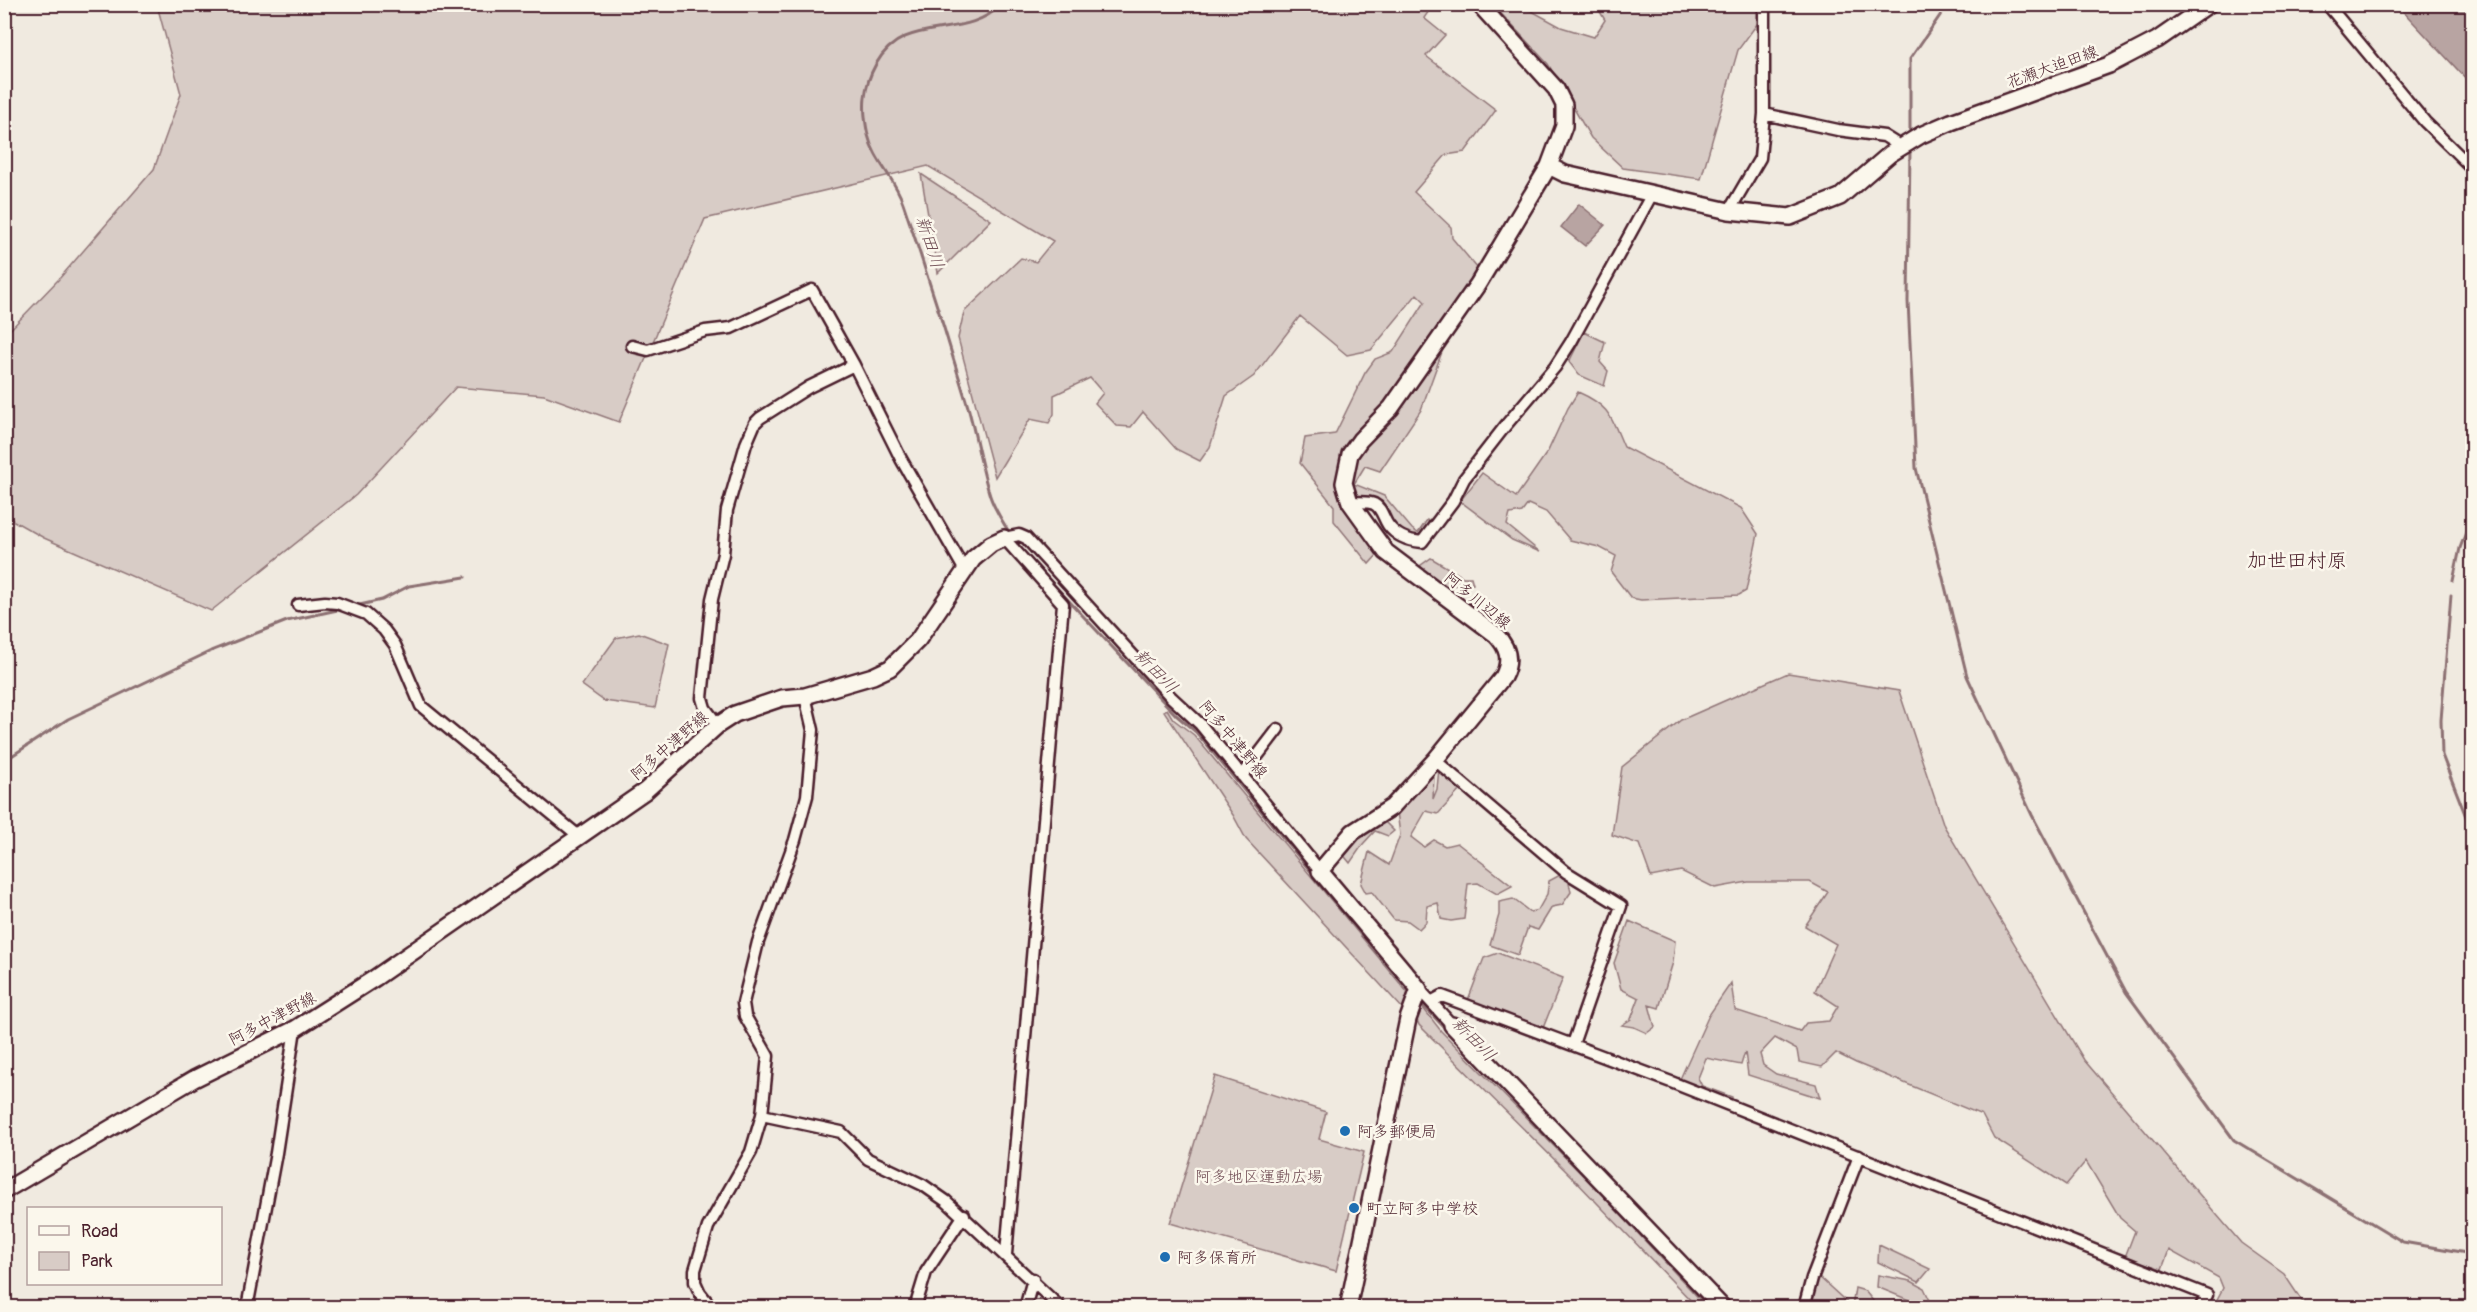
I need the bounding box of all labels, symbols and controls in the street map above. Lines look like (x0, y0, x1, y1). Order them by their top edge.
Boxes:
street label: 花瀬大迫田線 (2004, 41, 2101, 93)
water label: 新田川 (910, 213, 949, 271)
district label: 加世田村原 (2247, 548, 2347, 573)
street label: 阿多川辺線 (1440, 568, 1515, 634)
water label: 新田川 (1129, 644, 1183, 699)
street label: 阿多中津野線 (1195, 696, 1272, 783)
street label: 阿多中津野線 (627, 707, 712, 785)
street label: 阿多中津野線 (225, 988, 320, 1050)
water label: 新田川 (1447, 1012, 1501, 1067)
place label: 阿多郵便局 (1357, 1122, 1437, 1142)
marker: 阿多郵便局 (1338, 1124, 1352, 1138)
park label: 阿多地区運動広場 (1195, 1167, 1323, 1187)
place label: 町立阿多中学校 (1366, 1199, 1478, 1219)
marker: 町立阿多中学校 (1347, 1201, 1361, 1215)
legend (27, 1207, 222, 1285)
text: Road (81, 1220, 118, 1243)
place label: 阿多保育所 (1177, 1248, 1257, 1268)
text: Park (81, 1250, 113, 1273)
marker: 阿多保育所 (1158, 1250, 1172, 1264)

